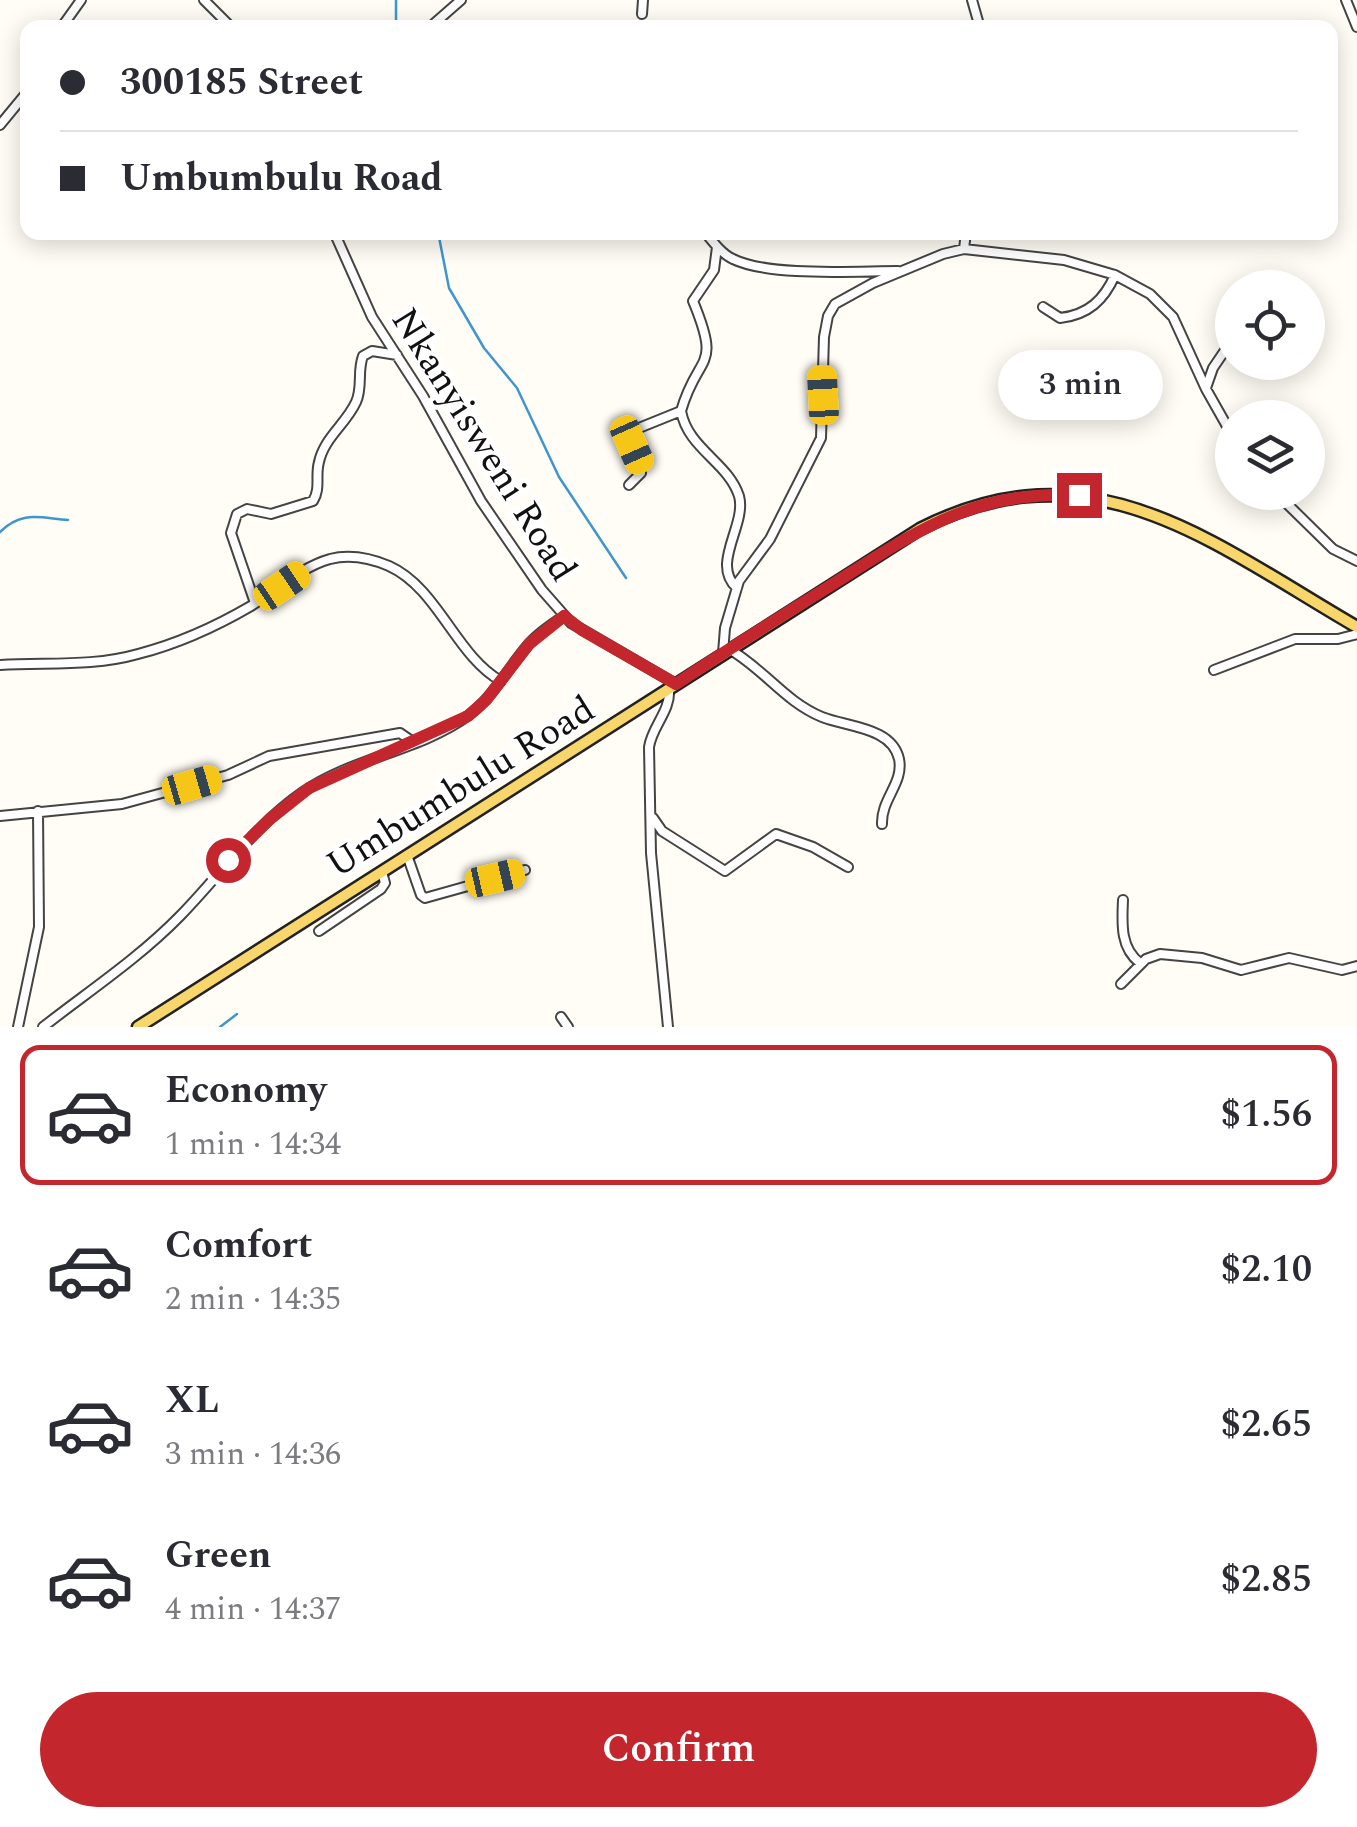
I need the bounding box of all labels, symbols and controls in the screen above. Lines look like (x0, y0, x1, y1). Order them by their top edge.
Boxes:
text: 300185 Street (120, 54, 363, 112)
text: Umbumbulu Road (120, 150, 443, 208)
map controls (1215, 270, 1325, 510)
button: locate (1215, 270, 1325, 380)
street label: Nkanyisweni Road (376, 297, 591, 594)
callout: 3 min (996, 350, 1162, 420)
text: 3 min (1039, 360, 1122, 409)
car (806, 364, 840, 426)
button: layers (1215, 400, 1325, 510)
car (606, 411, 658, 479)
route end (1057, 473, 1102, 518)
car (249, 557, 315, 615)
street label: Umbumbulu Road (315, 682, 607, 894)
car (159, 762, 225, 808)
route start (206, 838, 251, 883)
car (462, 857, 528, 899)
text: Economy (165, 1062, 326, 1120)
icon: car (45, 1070, 135, 1160)
text: $1.56 (1221, 1086, 1312, 1144)
text: 1 min · 14:34 (165, 1120, 341, 1169)
text: Comfort (165, 1217, 312, 1275)
icon: car (45, 1225, 135, 1315)
text: $2.10 (1221, 1241, 1312, 1299)
text: 2 min · 14:35 (165, 1275, 341, 1324)
text: XL (165, 1372, 219, 1430)
icon: car (45, 1380, 135, 1470)
text: $2.65 (1221, 1396, 1312, 1454)
text: 3 min · 14:36 (165, 1430, 341, 1479)
text: Green (165, 1527, 272, 1585)
icon: car (45, 1535, 135, 1625)
text: $2.85 (1221, 1551, 1312, 1609)
text: 4 min · 14:37 (165, 1585, 341, 1634)
button: Confirm (40, 1692, 1317, 1807)

